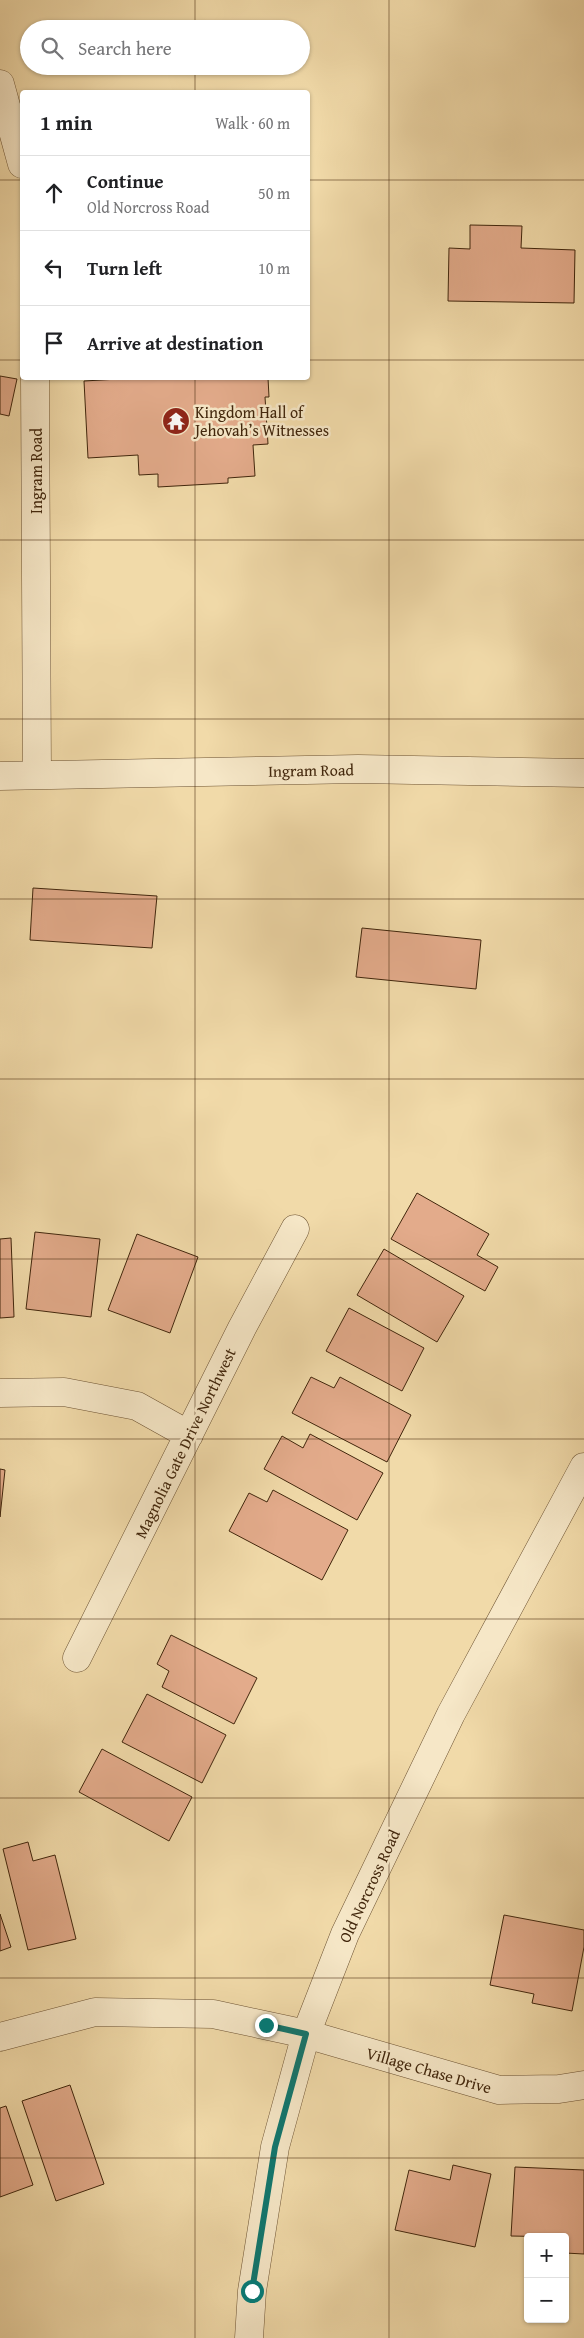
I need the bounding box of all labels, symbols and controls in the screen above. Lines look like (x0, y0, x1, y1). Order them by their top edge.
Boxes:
search box (20, 20, 310, 75)
icon: search (38, 34, 66, 62)
text: Search here (78, 34, 172, 62)
text: 1 min (40, 107, 92, 138)
text: Walk · 60 m (215, 111, 290, 135)
text: Continue (87, 167, 164, 195)
icon: ahead (40, 179, 68, 207)
text: 50 m (258, 181, 290, 205)
text: Old Norcross Road (87, 195, 210, 219)
icon: left (40, 254, 68, 282)
text: Turn left (87, 254, 162, 282)
text: 10 m (258, 256, 290, 280)
icon: arrive (40, 329, 68, 357)
text: Arrive at destination (87, 329, 263, 357)
place label: Kingdom Hall of Jehovah’s Witnesses (193, 400, 329, 442)
temple icon: Kingdom Hall of Jehovah’s Witnesses (161, 406, 191, 436)
street label: Ingram Road (24, 428, 48, 514)
street label: Ingram Road (268, 757, 355, 783)
street label: Magnolia Gate Drive Northwest (128, 1343, 242, 1542)
street label: Old Norcross Road (332, 1825, 406, 1947)
route end (255, 2014, 278, 2037)
street label: Village Chase Drive (364, 2041, 494, 2099)
map controls (524, 2233, 569, 2323)
button: + (524, 2233, 569, 2278)
button: − (524, 2278, 569, 2323)
route start (241, 2280, 264, 2303)

